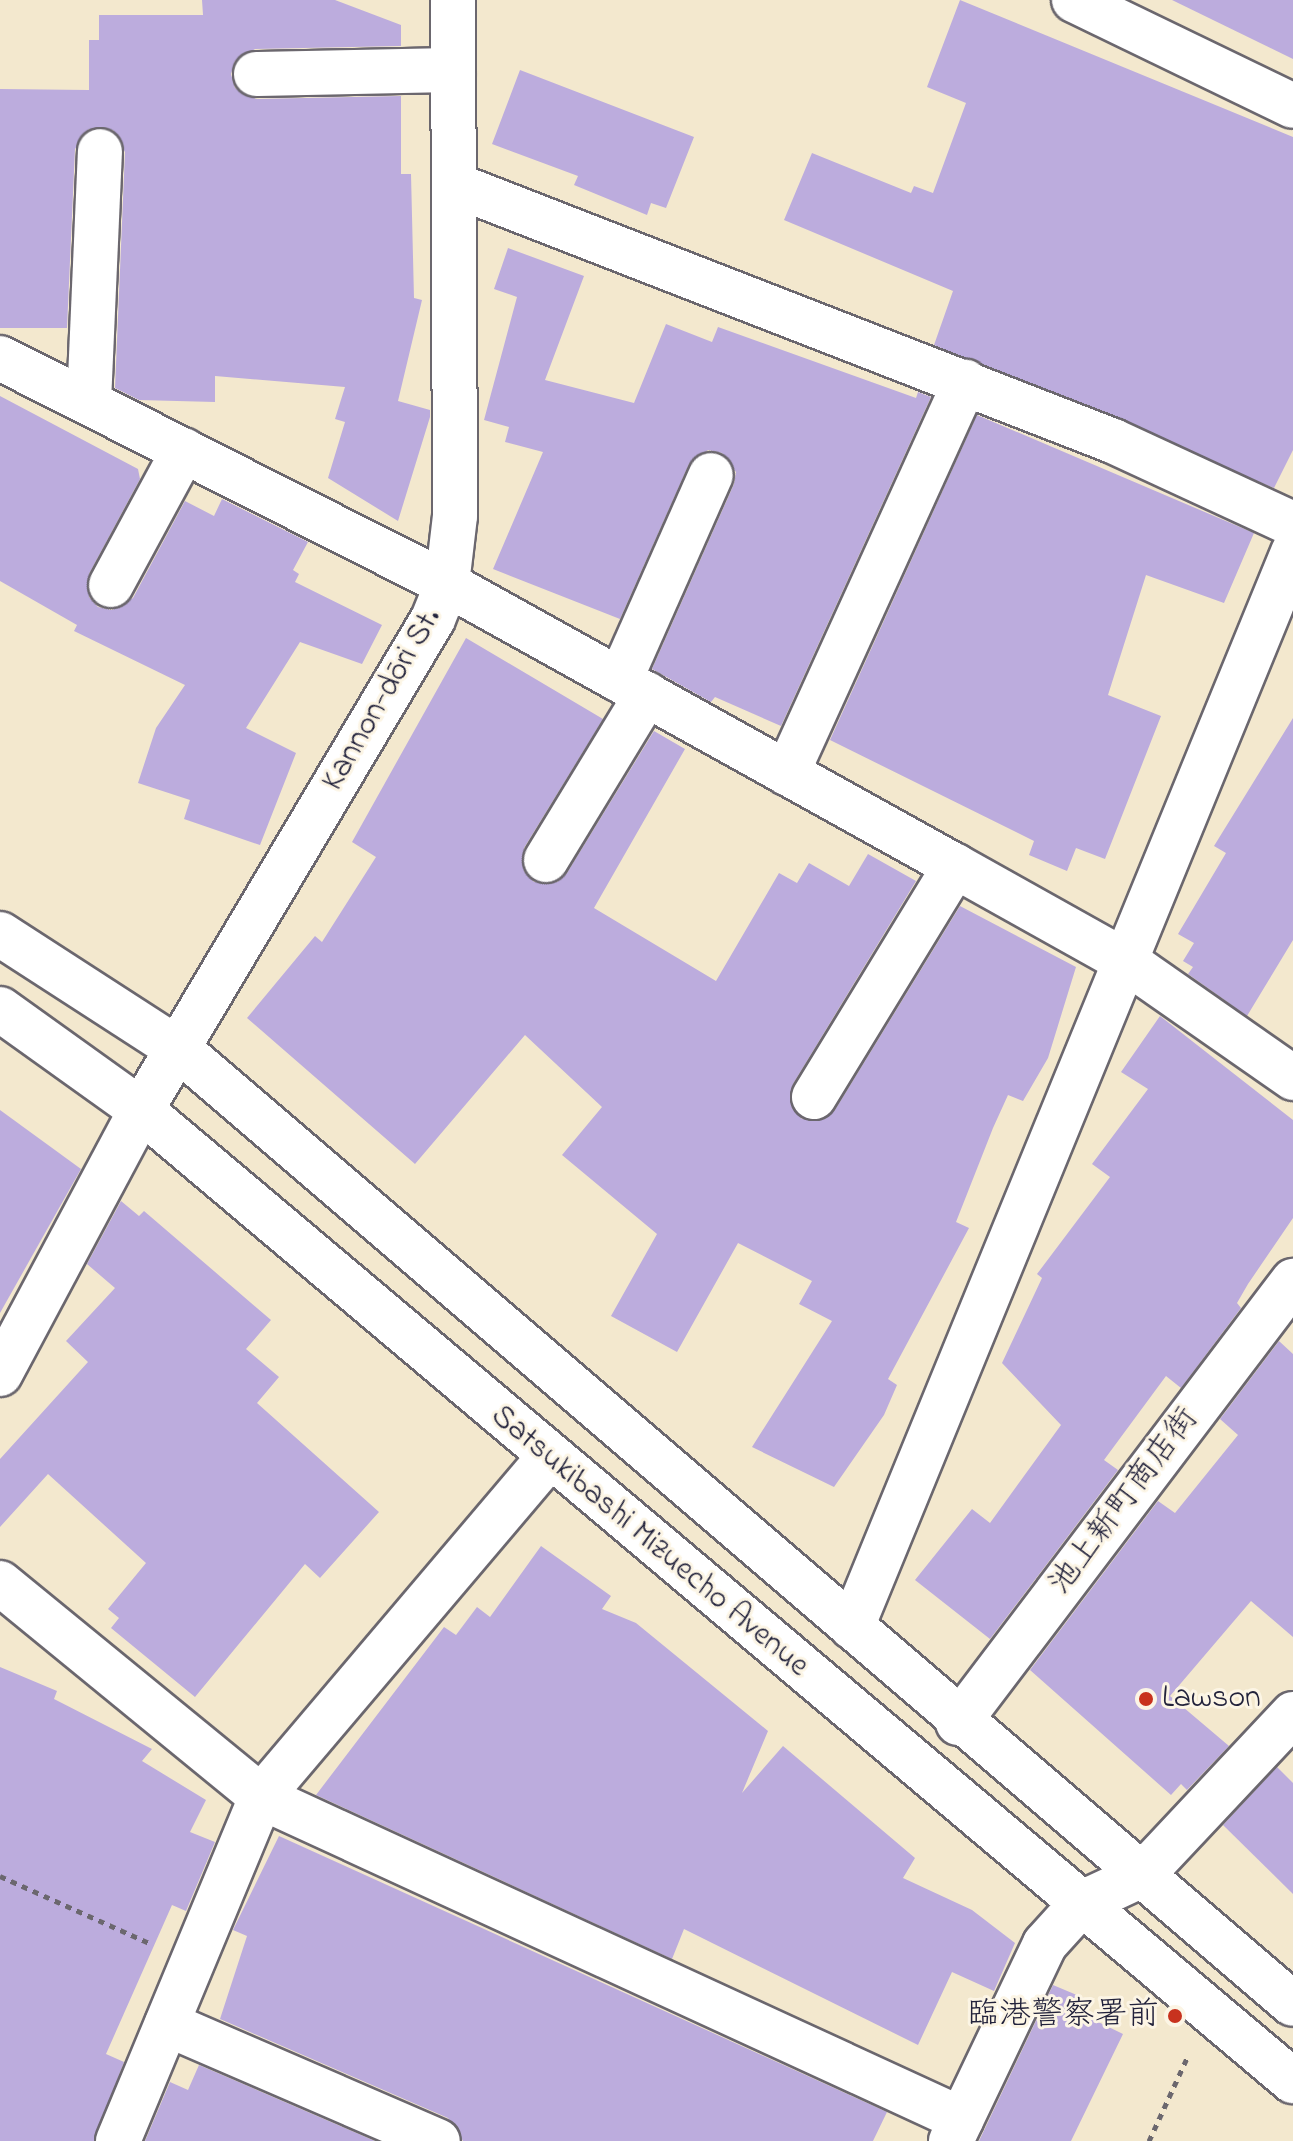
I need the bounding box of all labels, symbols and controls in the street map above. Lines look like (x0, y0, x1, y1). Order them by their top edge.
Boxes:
street label: Kannon-dōri St. (315, 602, 451, 798)
street label: Satsukibashi Mizuecho Avenue (482, 1398, 816, 1686)
street label: 池上新町商店街 (1042, 1401, 1208, 1603)
place label: Lawson (1162, 1680, 1261, 1718)
marker: Lawson (1137, 1690, 1155, 1708)
place label: 臨港警察署前 (967, 1997, 1159, 2035)
marker: 臨港警察署前 (1166, 2007, 1184, 2025)

